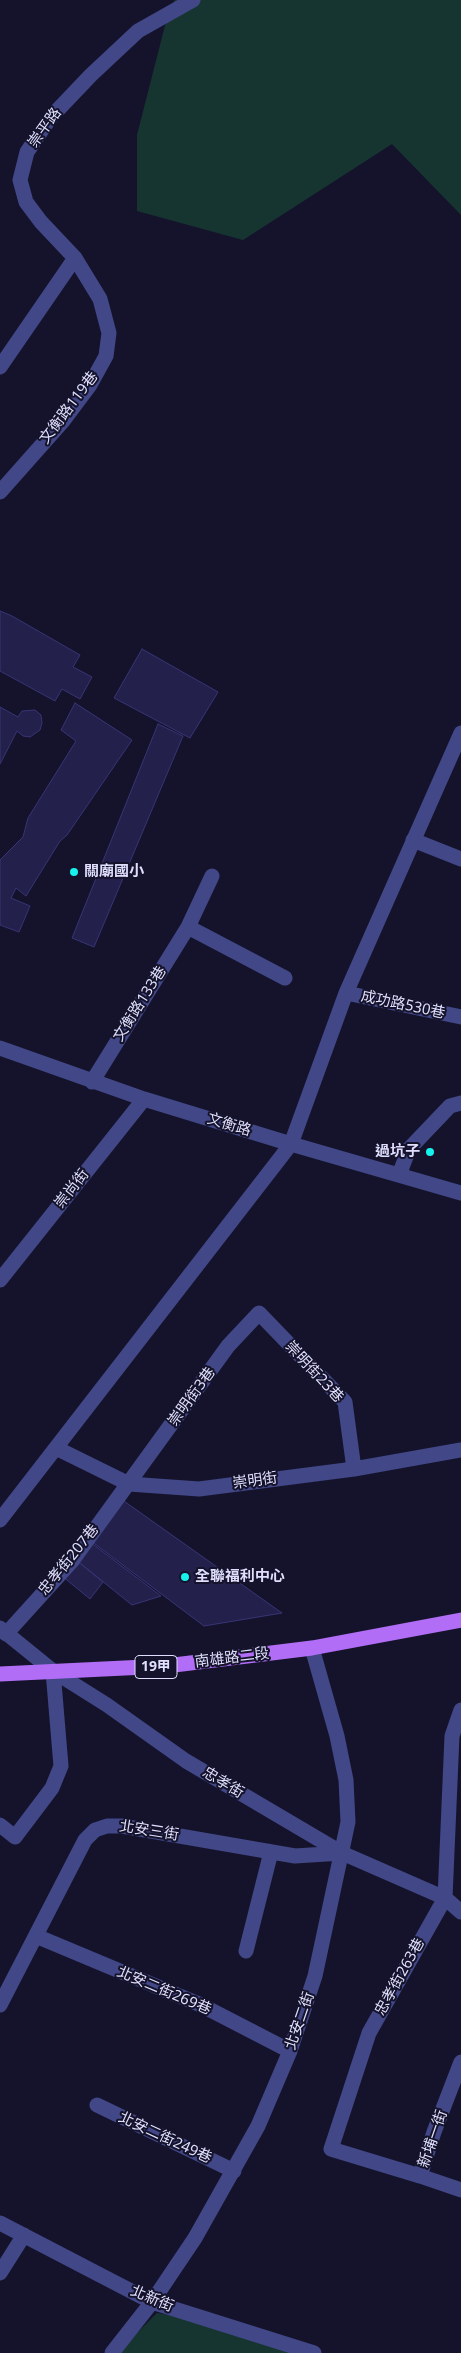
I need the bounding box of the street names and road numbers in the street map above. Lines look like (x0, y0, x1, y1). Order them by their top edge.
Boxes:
street label: 崇平路 (24, 105, 66, 151)
street label: 文衡路119巷 (36, 368, 102, 448)
street label: 文衡路133巷 (110, 963, 170, 1045)
street label: 成功路530巷 (359, 987, 447, 1023)
street label: 文衡路 (205, 1110, 253, 1140)
street label: 崇尚街 (51, 1166, 93, 1212)
street label: 崇明街23巷 (281, 1338, 347, 1406)
street label: 崇明街3巷 (165, 1364, 219, 1430)
street label: 崇明街 (231, 1469, 279, 1493)
street label: 忠孝街207巷 (35, 1521, 103, 1599)
street label: 南雄路二段 (194, 1644, 270, 1672)
road number: 19甲 (135, 1655, 177, 1678)
street label: 忠孝街 (199, 1764, 247, 1802)
street label: 北安三街 (118, 1817, 180, 1845)
street label: 忠孝街263巷 (371, 1935, 429, 2019)
street label: 北安二街269巷 (114, 1963, 214, 2019)
street label: 北安二街 (282, 1990, 318, 2052)
street label: 新埔一街 (415, 2108, 451, 2170)
street label: 北安二街249巷 (116, 2109, 214, 2167)
street label: 北新街 (128, 2282, 176, 2316)

